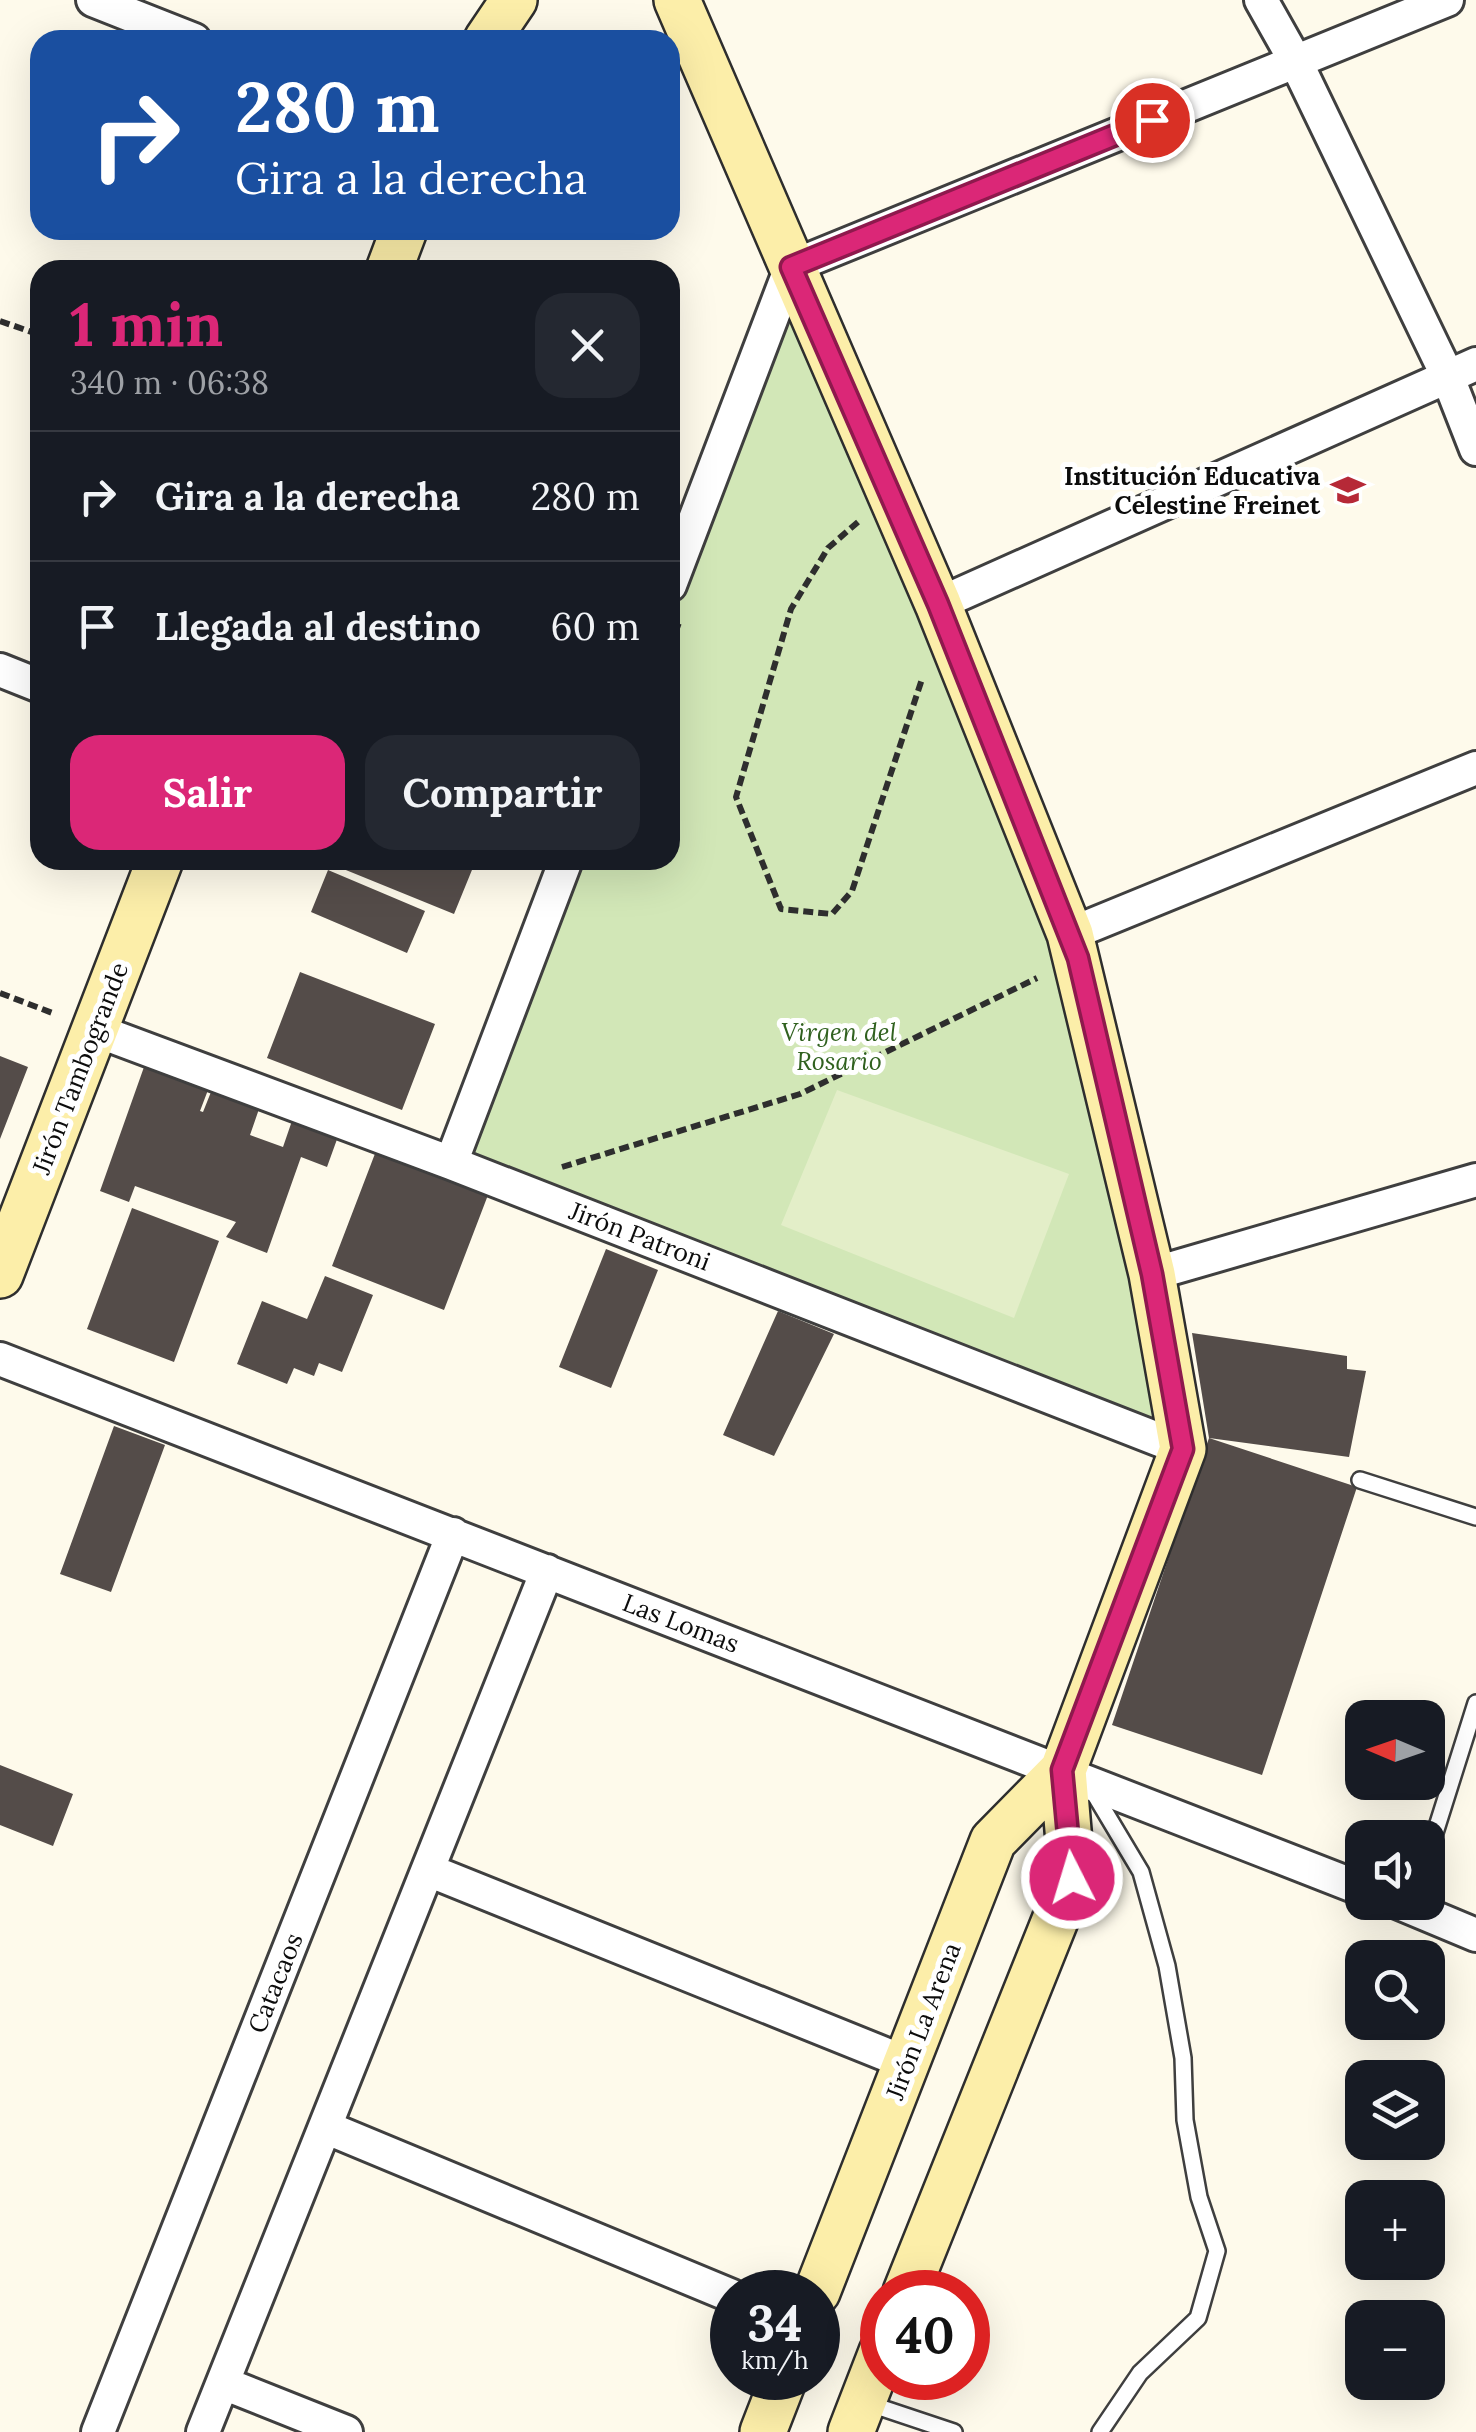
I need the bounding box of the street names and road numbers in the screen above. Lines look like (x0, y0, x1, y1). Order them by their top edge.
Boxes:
street label: Jirón Tambogrande (25, 958, 135, 1179)
street label: Jirón Patroni (564, 1194, 715, 1277)
street label: Las Lomas (618, 1586, 744, 1660)
street label: Catacaos (240, 1928, 310, 2038)
street label: Jirón La Arena (878, 1938, 968, 2105)

